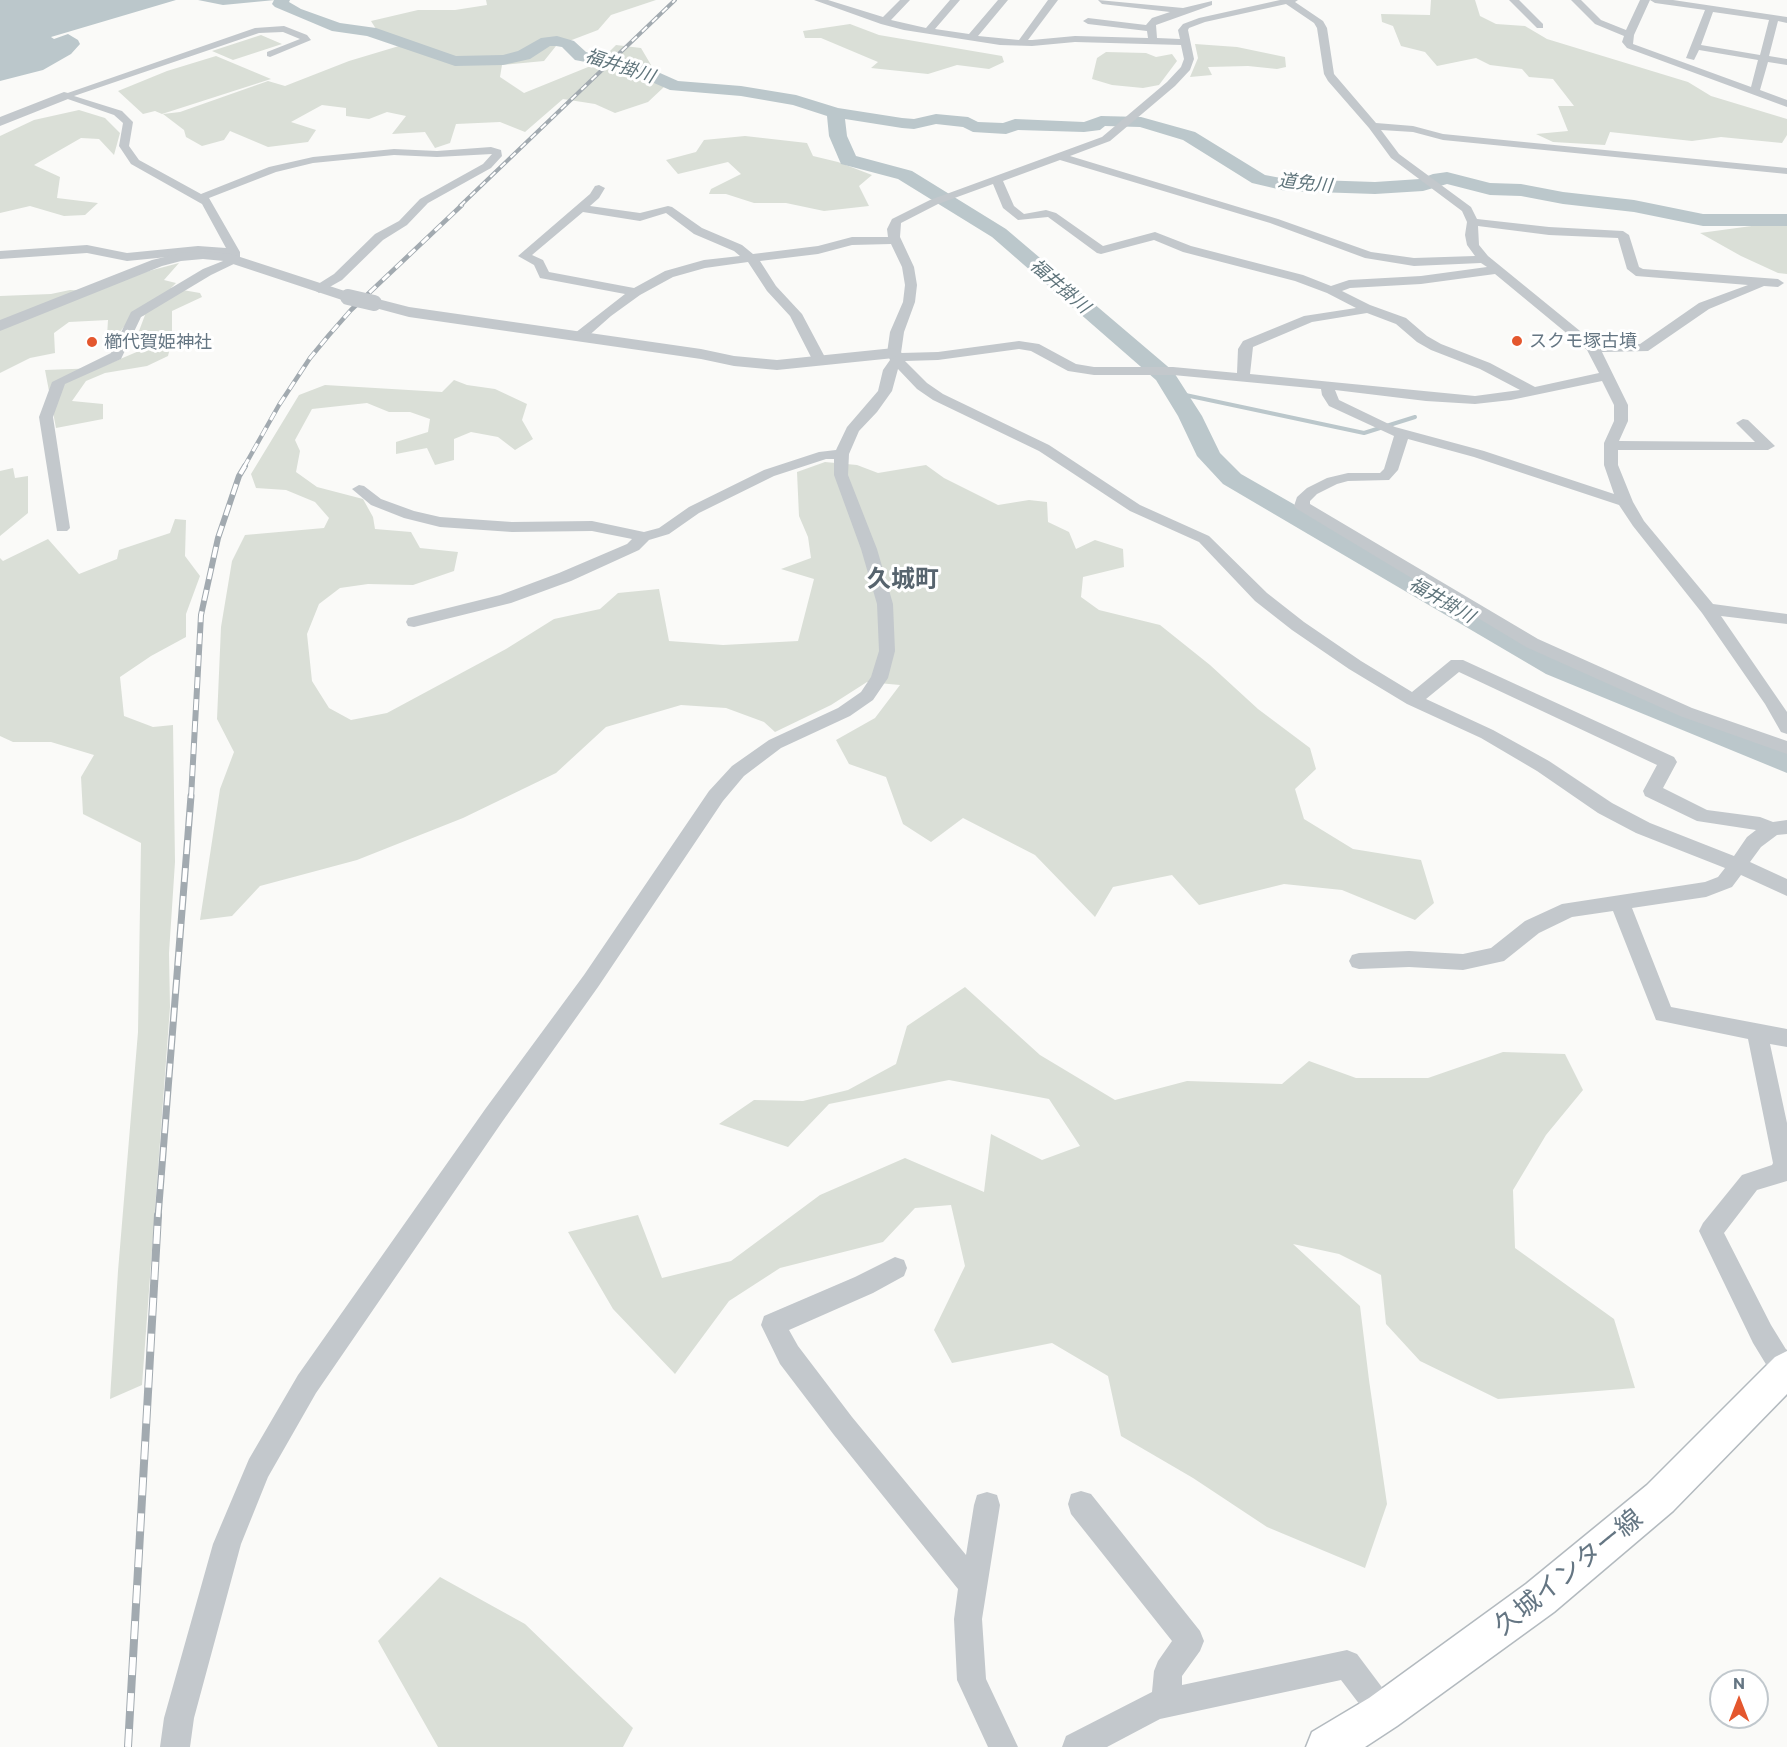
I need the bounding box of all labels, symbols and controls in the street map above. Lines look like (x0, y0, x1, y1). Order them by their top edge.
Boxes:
water label: 福井掛川 (582, 45, 658, 87)
water label: 道免川 (1277, 169, 1333, 197)
water label: 福井掛川 (1026, 254, 1094, 318)
place label: スクモ塚古墳 (1529, 330, 1637, 352)
place label: 櫛代賀姫神社 (104, 331, 212, 353)
marker: スクモ塚古墳 (1510, 334, 1524, 348)
marker: 櫛代賀姫神社 (85, 335, 99, 349)
district label: 久城町 (867, 565, 939, 593)
water label: 福井掛川 (1405, 573, 1479, 627)
street label: 久城インター線 (1487, 1503, 1649, 1641)
north arrow (1709, 1669, 1769, 1729)
text: N (1733, 1673, 1745, 1692)

